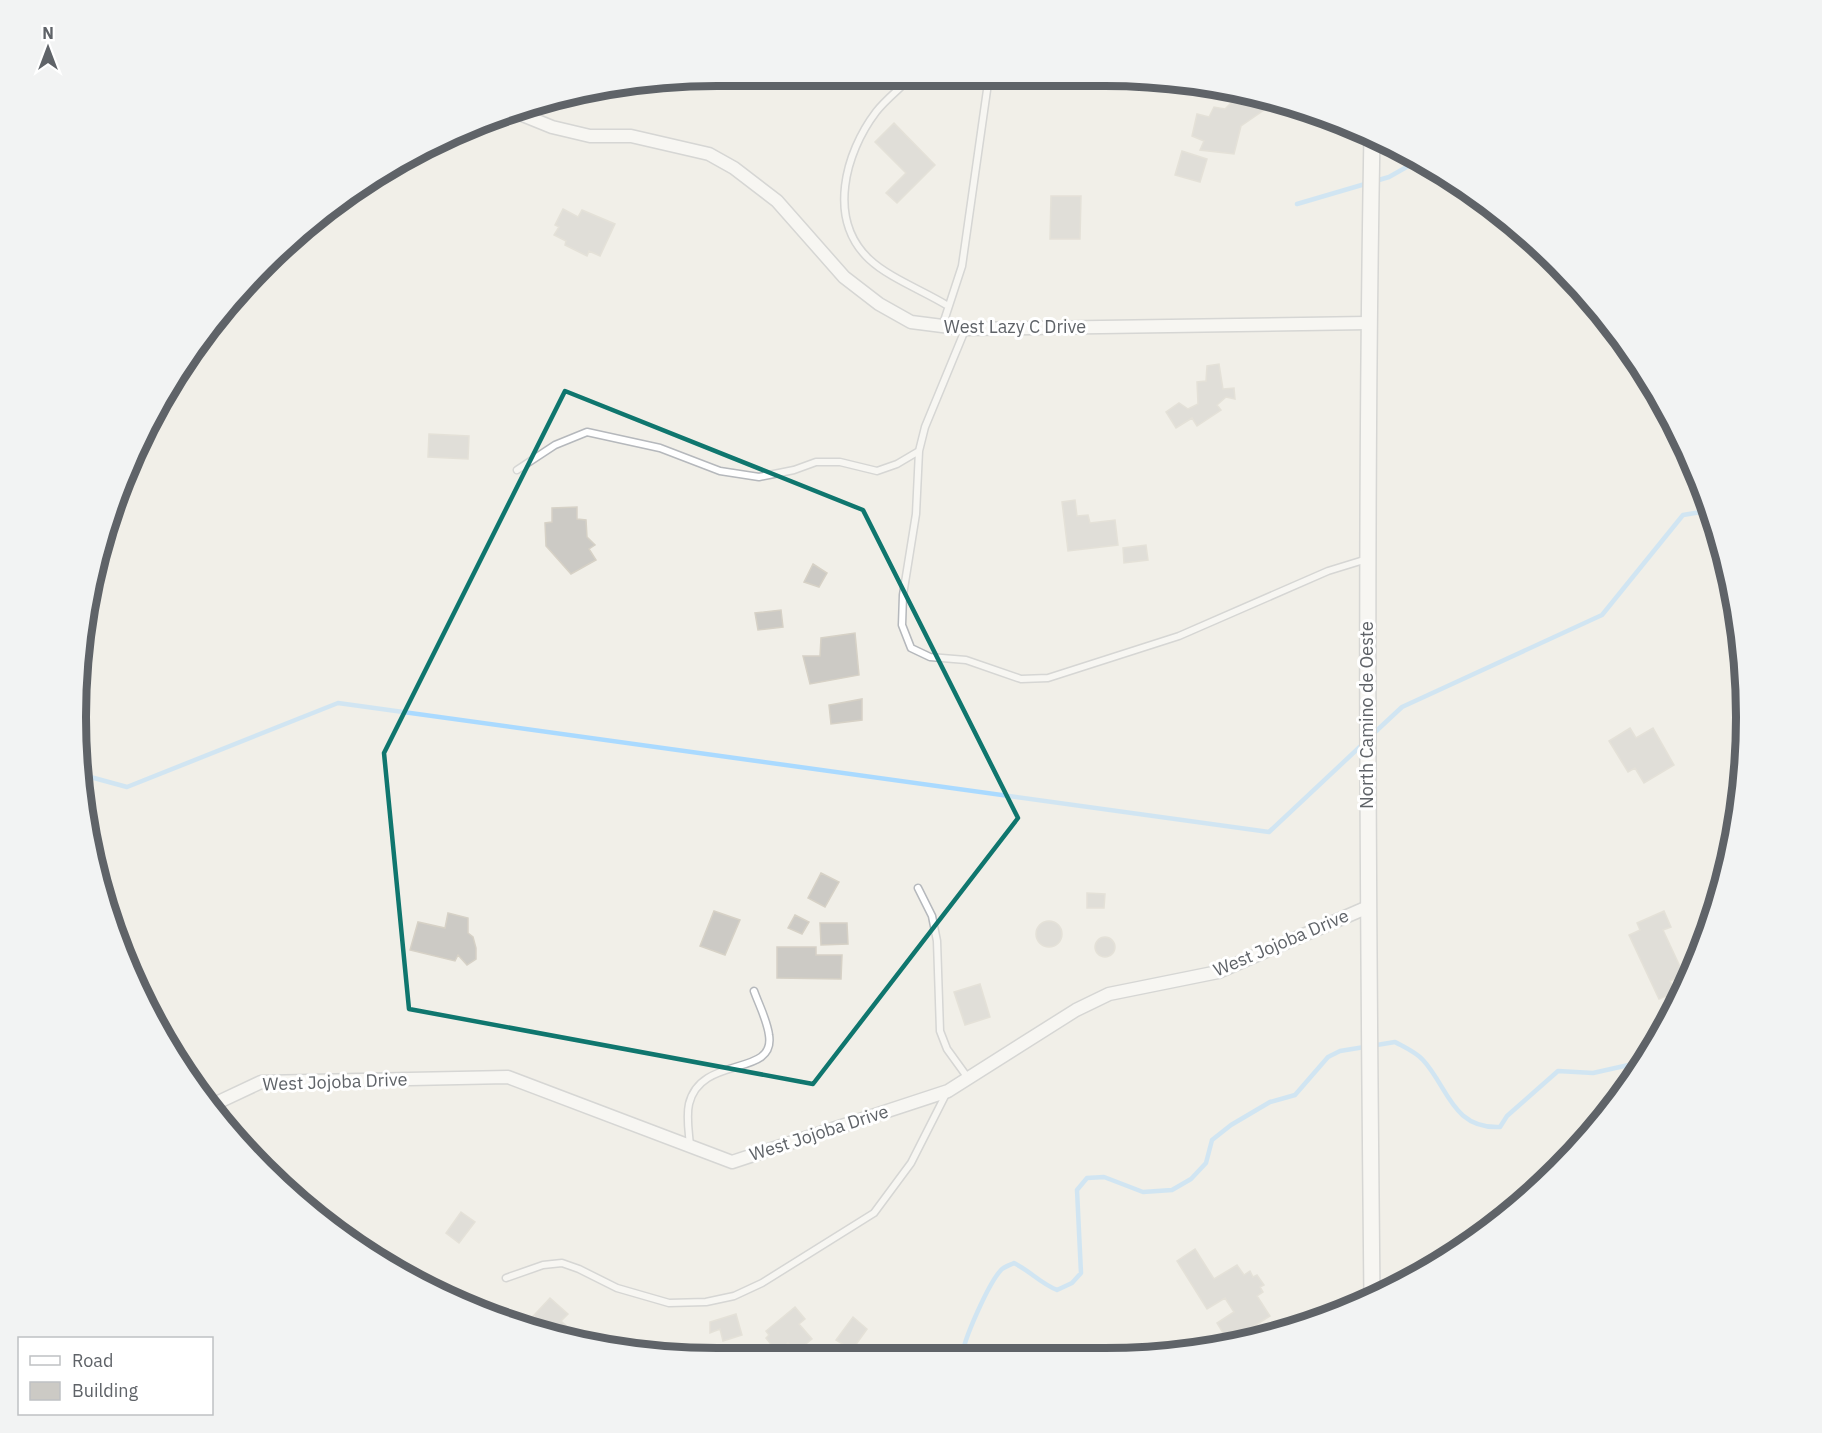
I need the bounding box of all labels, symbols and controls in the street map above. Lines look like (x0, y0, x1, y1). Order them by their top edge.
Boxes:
north arrow (18, 18, 78, 78)
text: N (42, 23, 54, 43)
street label: West Lazy C Drive (944, 315, 1086, 338)
street label: North Camino de Oeste (1355, 621, 1378, 809)
street label: West Jojoba Drive (1210, 904, 1352, 981)
street label: West Jojoba Drive (262, 1067, 408, 1096)
street label: West Jojoba Drive (746, 1099, 891, 1166)
legend (18, 1337, 213, 1415)
text: Road (72, 1349, 113, 1372)
text: Building (72, 1379, 139, 1402)

